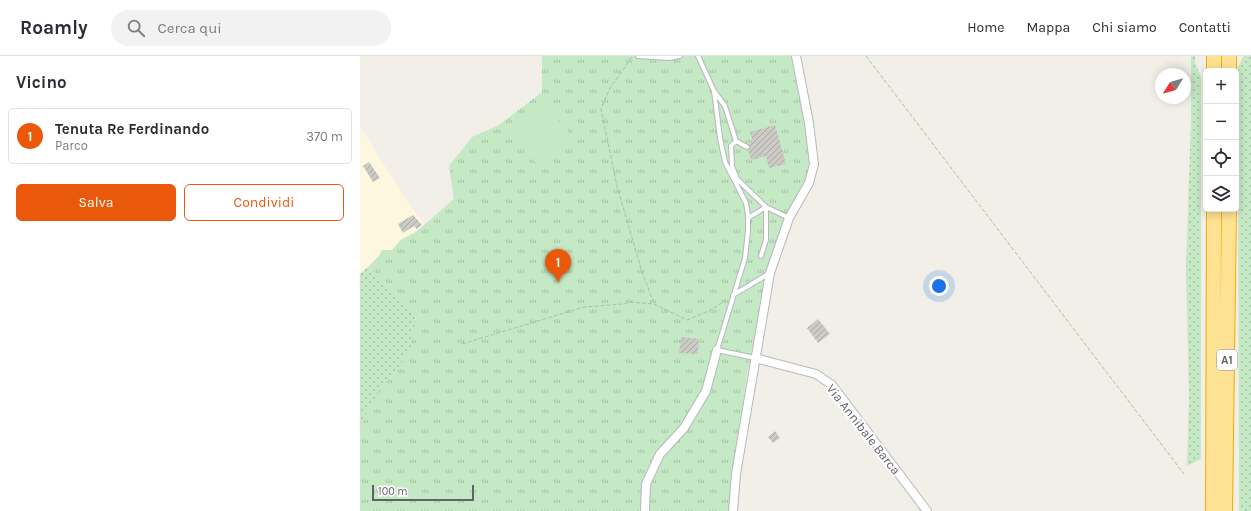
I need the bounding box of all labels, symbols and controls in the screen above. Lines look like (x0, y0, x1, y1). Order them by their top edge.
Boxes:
search box (111, 10, 391, 46)
text: Roamly (20, 17, 87, 39)
icon: search (125, 17, 147, 39)
text: Cerca qui (157, 19, 222, 37)
text: Home (967, 19, 1004, 36)
text: Mappa (1026, 19, 1070, 36)
text: Chi siamo (1092, 19, 1157, 36)
text: Contatti (1179, 19, 1231, 36)
north arrow (1155, 68, 1191, 104)
map controls (1203, 68, 1239, 212)
button: + (1203, 68, 1239, 104)
text: Vicino (16, 72, 67, 92)
button: − (1203, 104, 1239, 140)
text: Tenuta Re Ferdinando (55, 120, 209, 138)
text: 1 (28, 129, 32, 144)
text: 370 m (306, 129, 343, 144)
text: Parco (55, 138, 88, 153)
button: locate (1203, 140, 1239, 176)
button: layers (1203, 176, 1239, 212)
button: Salva (16, 184, 176, 221)
button: Condividi (184, 184, 344, 221)
pin: 1 (545, 249, 571, 282)
your location (929, 276, 949, 296)
road number: A1 (1217, 350, 1237, 370)
street label: Via Annibale Barca (824, 381, 904, 477)
scale bar (372, 483, 474, 502)
text: 100 m (378, 485, 408, 498)

